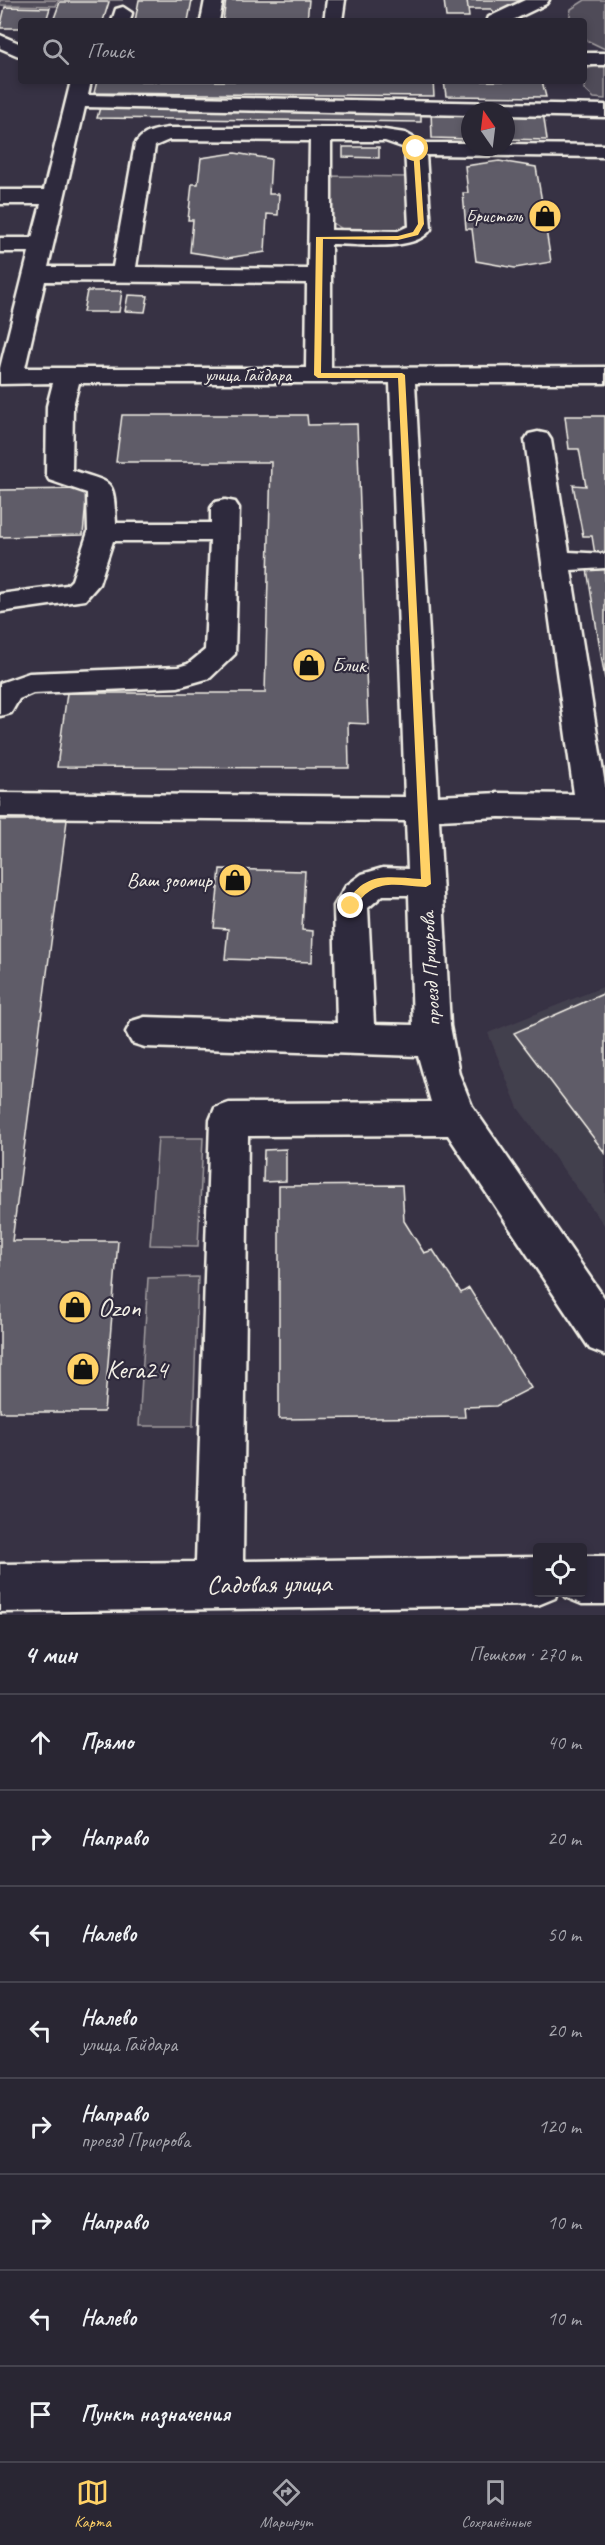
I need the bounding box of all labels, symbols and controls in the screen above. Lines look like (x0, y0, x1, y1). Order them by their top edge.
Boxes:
search box (18, 18, 587, 84)
icon: search (39, 35, 72, 68)
text: Поиск (87, 37, 133, 65)
north arrow (461, 102, 515, 156)
route start (402, 135, 428, 161)
shop icon: Бристоль (527, 198, 563, 234)
place label: Бристоль (466, 205, 523, 227)
street label: улица Гайдара (204, 364, 293, 386)
shop icon: Блик (291, 647, 327, 683)
place label: Блик (332, 652, 368, 678)
shop icon: Ваш зоомир (217, 862, 253, 898)
place label: Ваш зоомир (127, 867, 213, 893)
route end (337, 892, 363, 918)
street label: проезд Приорова (414, 909, 446, 1027)
shop icon: Ozon (57, 1289, 93, 1325)
place label: Ozon (98, 1291, 141, 1324)
shop icon: Кега24 (65, 1351, 101, 1387)
place label: Кега24 (106, 1353, 170, 1386)
map controls (533, 1543, 587, 1597)
button: locate (533, 1543, 587, 1597)
street label: Садовая улица (206, 1566, 333, 1602)
text: 4 мин (24, 1638, 77, 1671)
text: Пешком · 270 m (469, 1642, 581, 1667)
icon: ahead (24, 1726, 57, 1759)
text: Прямо (81, 1728, 133, 1756)
text: 40 m (547, 1730, 581, 1755)
icon: right (24, 1822, 57, 1855)
text: Направо (81, 1824, 148, 1852)
text: 20 m (547, 1826, 581, 1851)
icon: left (24, 1918, 57, 1951)
text: Налево (81, 1920, 137, 1948)
text: 50 m (547, 1922, 581, 1947)
text: Налево (81, 2004, 137, 2032)
icon: left (24, 2014, 57, 2047)
text: 20 m (547, 2018, 581, 2043)
text: улица Гайдара (81, 2032, 177, 2057)
text: Направо (81, 2100, 148, 2128)
icon: right (24, 2110, 57, 2143)
text: 120 m (538, 2114, 581, 2139)
text: проезд Приорова (81, 2128, 190, 2153)
icon: right (24, 2206, 57, 2239)
text: Направо (81, 2208, 148, 2236)
text: 10 m (547, 2210, 581, 2235)
icon: left (24, 2302, 57, 2335)
text: Налево (81, 2304, 137, 2332)
text: 10 m (547, 2306, 581, 2331)
icon: arrive (24, 2398, 57, 2431)
text: Пункт назначения (81, 2400, 230, 2428)
tab: Карта (74, 2476, 111, 2532)
tab: Маршрут (260, 2476, 312, 2532)
tab: Сохранённые (461, 2476, 531, 2532)

